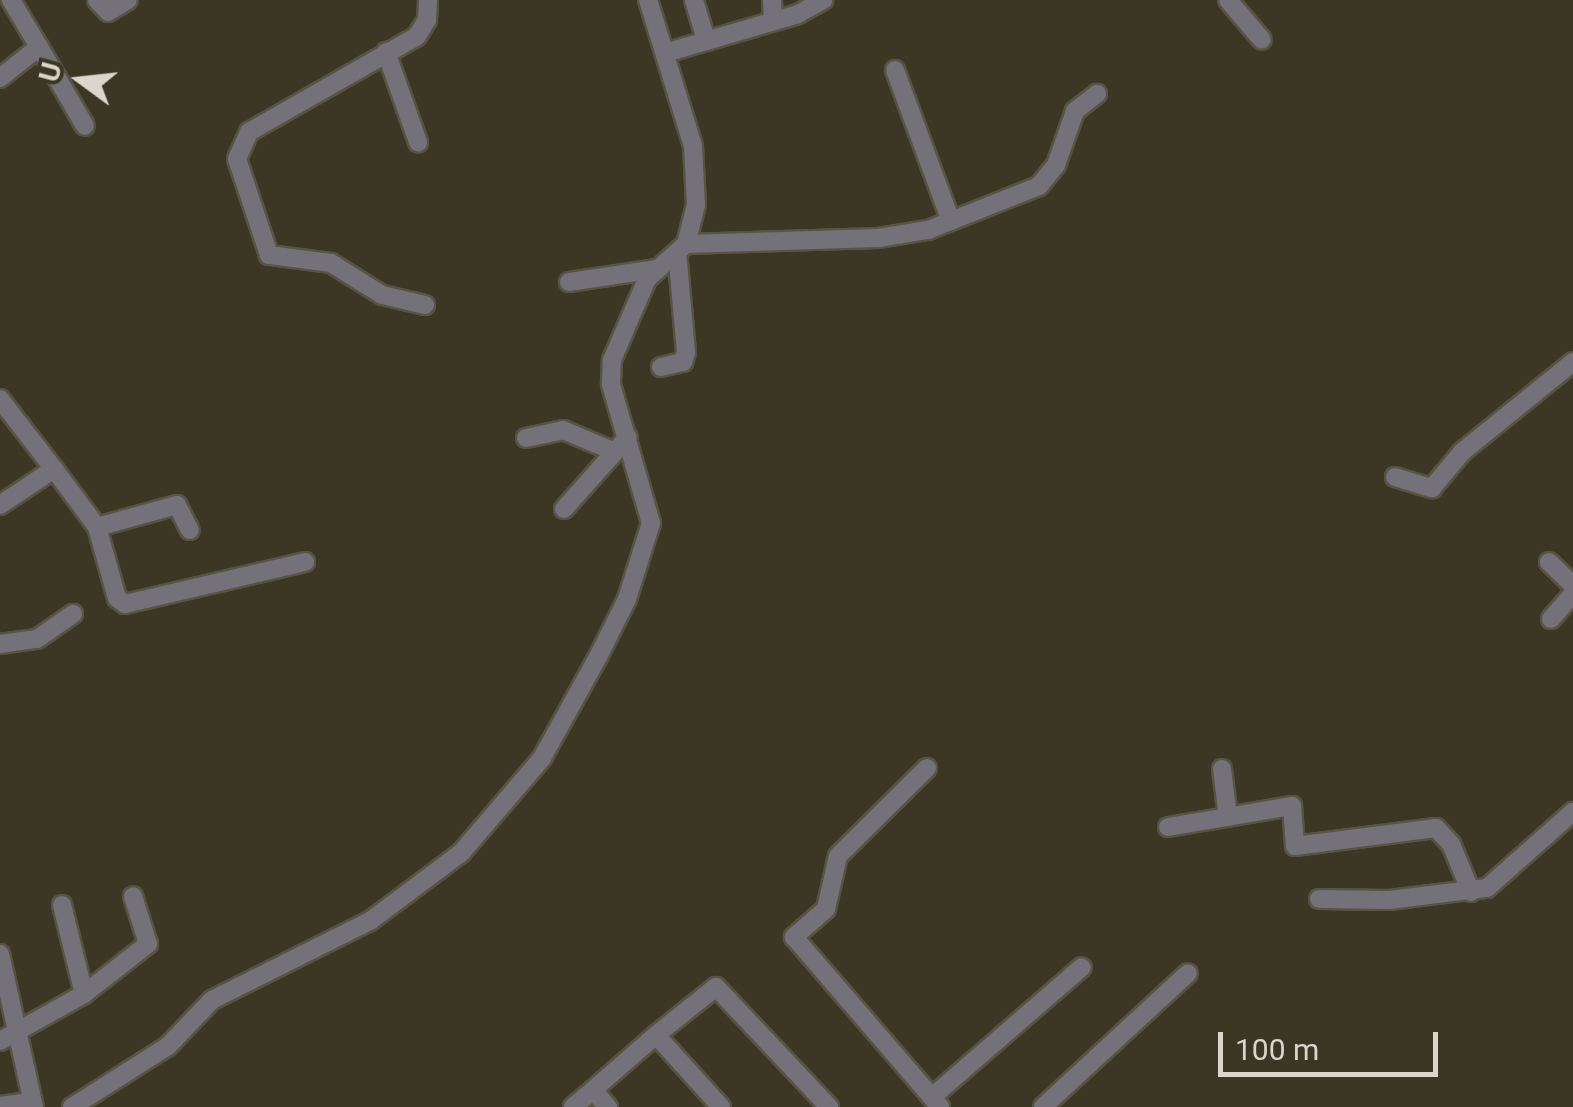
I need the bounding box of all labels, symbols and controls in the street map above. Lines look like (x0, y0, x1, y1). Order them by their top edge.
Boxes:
north arrow (30, 30, 130, 130)
text: U (32, 59, 69, 85)
scale bar (1223, 1012, 1443, 1074)
text: 100 m (1235, 1032, 1319, 1067)

